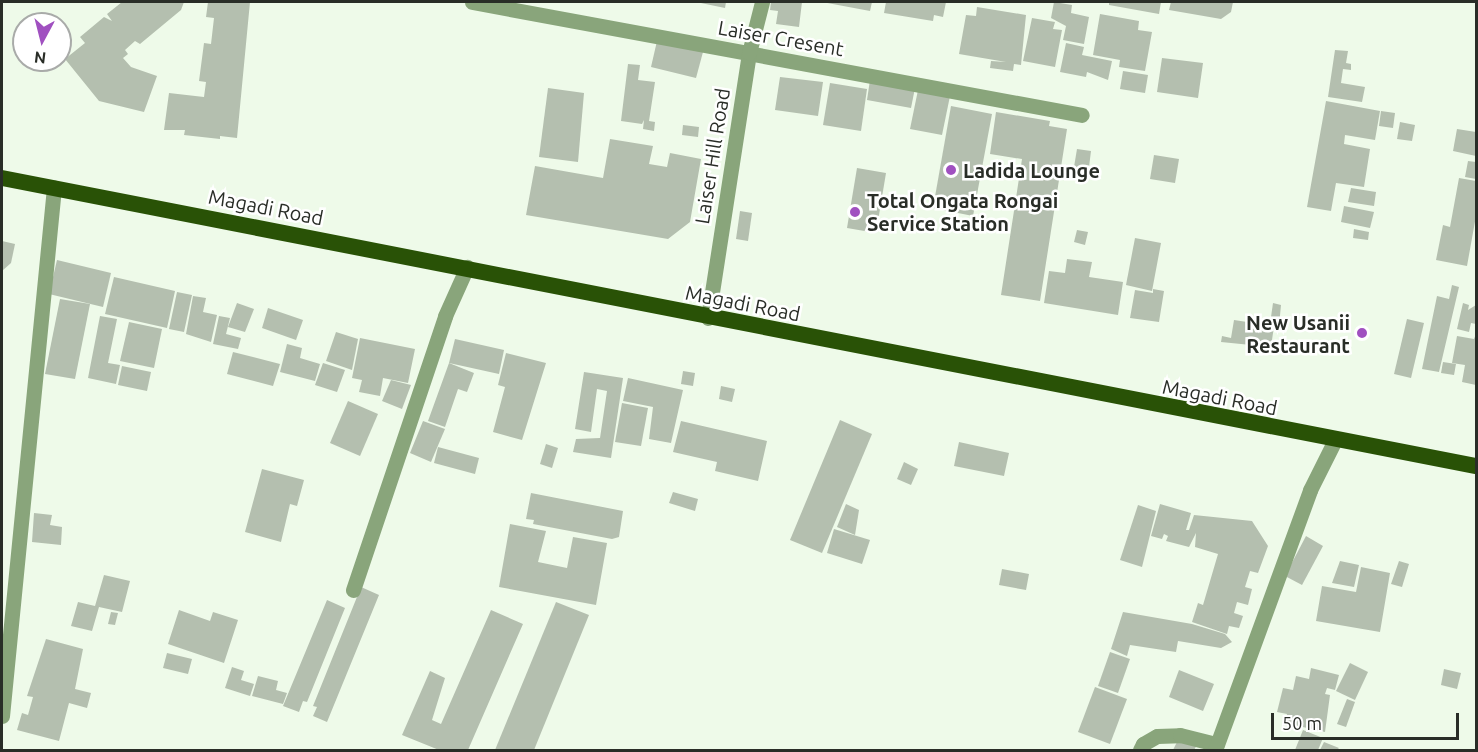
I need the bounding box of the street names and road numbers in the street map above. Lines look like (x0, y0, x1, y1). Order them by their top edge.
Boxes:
street label: Laiser Cresent (716, 15, 846, 61)
street label: Laiser Hill Road (689, 86, 735, 226)
street label: Magadi Road (206, 184, 326, 230)
street label: Magadi Road (683, 280, 803, 326)
street label: Magadi Road (1160, 374, 1280, 420)

